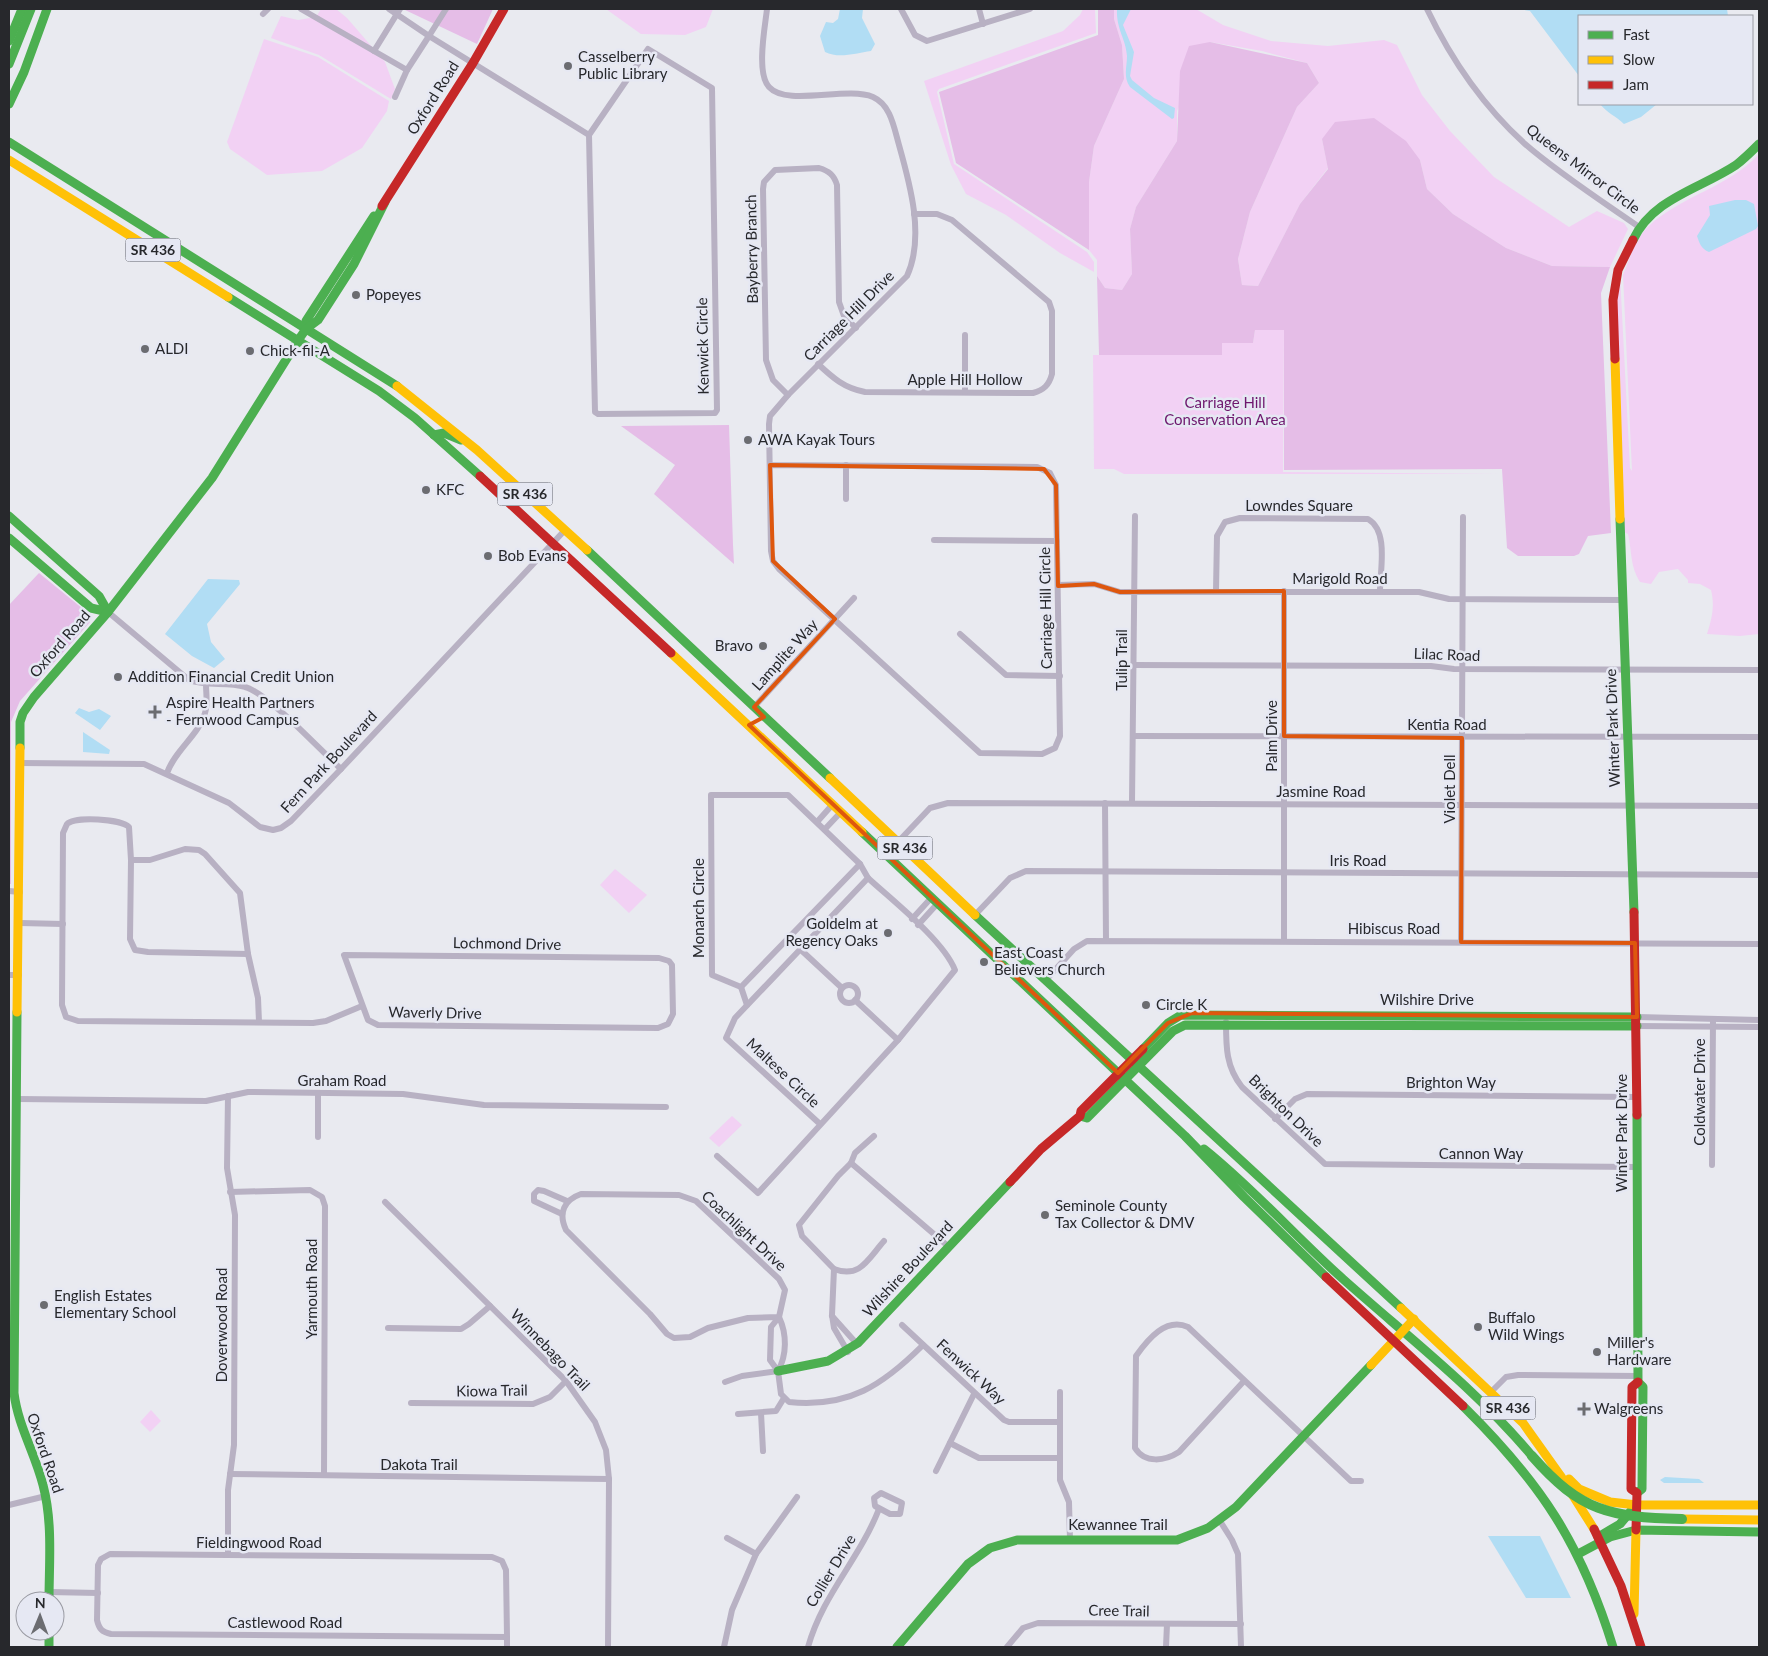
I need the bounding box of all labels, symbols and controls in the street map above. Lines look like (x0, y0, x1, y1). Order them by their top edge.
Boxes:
legend (1578, 15, 1753, 105)
text: Fast (1623, 25, 1650, 43)
place label: Casselberry Public Library (578, 47, 668, 82)
text: Slow (1623, 50, 1655, 68)
street label: Oxford Road (402, 57, 462, 138)
marker: Casselberry Public Library (562, 60, 574, 72)
text: Jam (1623, 75, 1649, 93)
street label: Queens Mirror Circle (1523, 120, 1644, 217)
street label: Bayberry Branch (741, 194, 761, 304)
road number: SR 436 (126, 238, 180, 262)
street label: Carriage Hill Drive (799, 266, 897, 364)
place label: Popeyes (366, 285, 421, 303)
marker: Popeyes (350, 289, 362, 301)
street label: Kenwick Circle (692, 297, 712, 395)
place label: ALDI (155, 339, 188, 357)
place label: Chick-fil-A (260, 341, 331, 359)
marker: ALDI (139, 343, 151, 355)
marker: Chick-fil-A (244, 345, 256, 357)
street label: Apple Hill Hollow (907, 370, 1023, 388)
park label: Carriage Hill Conservation Area (1164, 393, 1286, 428)
place label: AWA Kayak Tours (758, 430, 875, 448)
marker: AWA Kayak Tours (742, 434, 754, 446)
place label: KFC (436, 480, 464, 498)
road number: SR 436 (498, 482, 552, 506)
marker: KFC (420, 484, 432, 496)
street label: Lowndes Square (1245, 496, 1353, 514)
place label: Bob Evans (498, 546, 567, 564)
street label: Carriage Hill Circle (1035, 547, 1055, 669)
marker: Bob Evans (482, 550, 494, 562)
street label: Marigold Road (1292, 569, 1388, 587)
street label: Oxford Road (25, 606, 93, 681)
street label: Lamplite Way (748, 615, 821, 694)
street label: Tulip Trail (1112, 629, 1130, 691)
place label: Bravo (715, 636, 753, 654)
marker: Bravo (757, 640, 769, 652)
street label: Lilac Road (1413, 644, 1481, 664)
place label: Addition Financial Credit Union (128, 667, 334, 685)
street label: Winter Park Drive (1601, 668, 1623, 788)
marker: Addition Financial Credit Union (112, 671, 124, 683)
place label: Aspire Health Partners - Fernwood Campus (166, 693, 315, 728)
street label: Palm Drive (1262, 700, 1280, 772)
marker: Aspire Health Partners - Fernwood Campus (148, 705, 162, 719)
street label: Fern Park Boulevard (276, 707, 380, 816)
street label: Kentia Road (1407, 715, 1487, 733)
street label: Violet Dell (1440, 754, 1458, 824)
street label: Jasmine Road (1276, 782, 1366, 800)
road number: SR 436 (878, 836, 932, 860)
street label: Iris Road (1330, 851, 1386, 869)
street label: Monarch Circle (689, 858, 707, 958)
place label: Goldelm at Regency Oaks (785, 914, 879, 949)
street label: Hibiscus Road (1348, 919, 1440, 937)
marker: Goldelm at Regency Oaks (882, 927, 894, 939)
street label: Lochmond Drive (453, 933, 561, 953)
place label: East Coast Believers Church (994, 943, 1105, 978)
marker: East Coast Believers Church (978, 956, 990, 968)
street label: Wilshire Drive (1380, 990, 1474, 1008)
place label: Circle K (1156, 995, 1207, 1013)
marker: Circle K (1140, 999, 1152, 1011)
street label: Waverly Drive (388, 1002, 482, 1022)
street label: Maltese Circle (743, 1034, 824, 1111)
street label: Coldwater Drive (1690, 1038, 1708, 1146)
street label: Brighton Drive (1246, 1070, 1328, 1150)
street label: Graham Road (298, 1071, 386, 1089)
street label: Brighton Way (1406, 1073, 1496, 1091)
street label: Winter Park Drive (1612, 1074, 1630, 1192)
street label: Cannon Way (1439, 1144, 1523, 1162)
street label: Coachlight Drive (698, 1186, 791, 1274)
place label: Seminole County Tax Collector & DMV (1055, 1196, 1195, 1231)
marker: Seminole County Tax Collector & DMV (1039, 1209, 1051, 1221)
street label: Wilshire Boulevard (858, 1217, 956, 1320)
street label: Yarmouth Road (302, 1239, 320, 1339)
street label: Doverwood Road (212, 1268, 230, 1382)
place label: English Estates Elementary School (54, 1286, 176, 1321)
marker: English Estates Elementary School (38, 1299, 50, 1311)
street label: Winnebago Trail (507, 1305, 594, 1394)
place label: Buffalo Wild Wings (1488, 1308, 1564, 1343)
marker: Buffalo Wild Wings (1472, 1321, 1484, 1333)
place label: Miller's Hardware (1607, 1333, 1672, 1368)
street label: Fenwick Way (934, 1335, 1010, 1408)
marker: Miller's Hardware (1591, 1346, 1603, 1358)
street label: Kiowa Trail (456, 1380, 528, 1400)
road number: SR 436 (1480, 1396, 1536, 1420)
place label: Walgreens (1594, 1399, 1663, 1417)
marker: Walgreens (1578, 1403, 1590, 1415)
street label: Oxford Road (24, 1410, 68, 1495)
street label: Dakota Trail (380, 1455, 458, 1473)
street label: Kewannee Trail (1068, 1515, 1168, 1533)
street label: Collier Drive (801, 1531, 859, 1610)
street label: Fieldingwood Road (196, 1533, 322, 1551)
north arrow (15, 1591, 65, 1641)
text: N (35, 1594, 46, 1611)
street label: Cree Trail (1088, 1600, 1150, 1620)
street label: Castlewood Road (228, 1613, 342, 1631)

